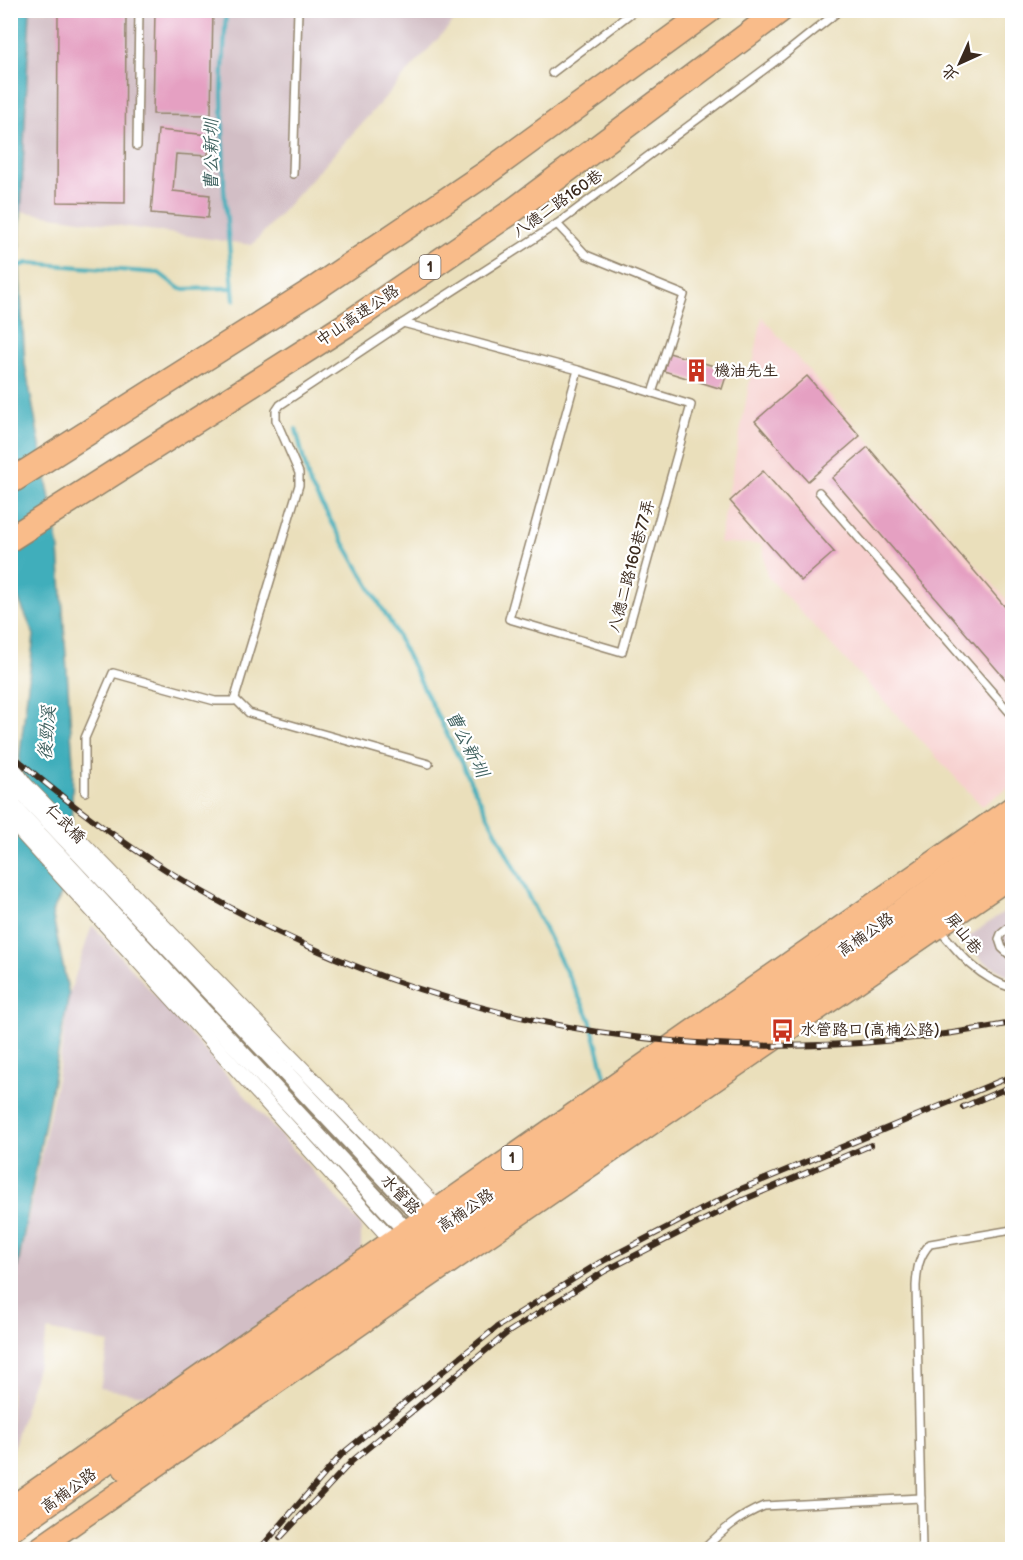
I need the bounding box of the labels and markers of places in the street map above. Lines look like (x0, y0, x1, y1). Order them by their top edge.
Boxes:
building icon: 機油先生 (683, 358, 709, 384)
place label: 機油先生 (714, 362, 778, 381)
bus stop icon: 水管路口(高楠公路) (769, 1017, 795, 1043)
place label: 水管路口(高楠公路) (800, 1021, 940, 1040)

